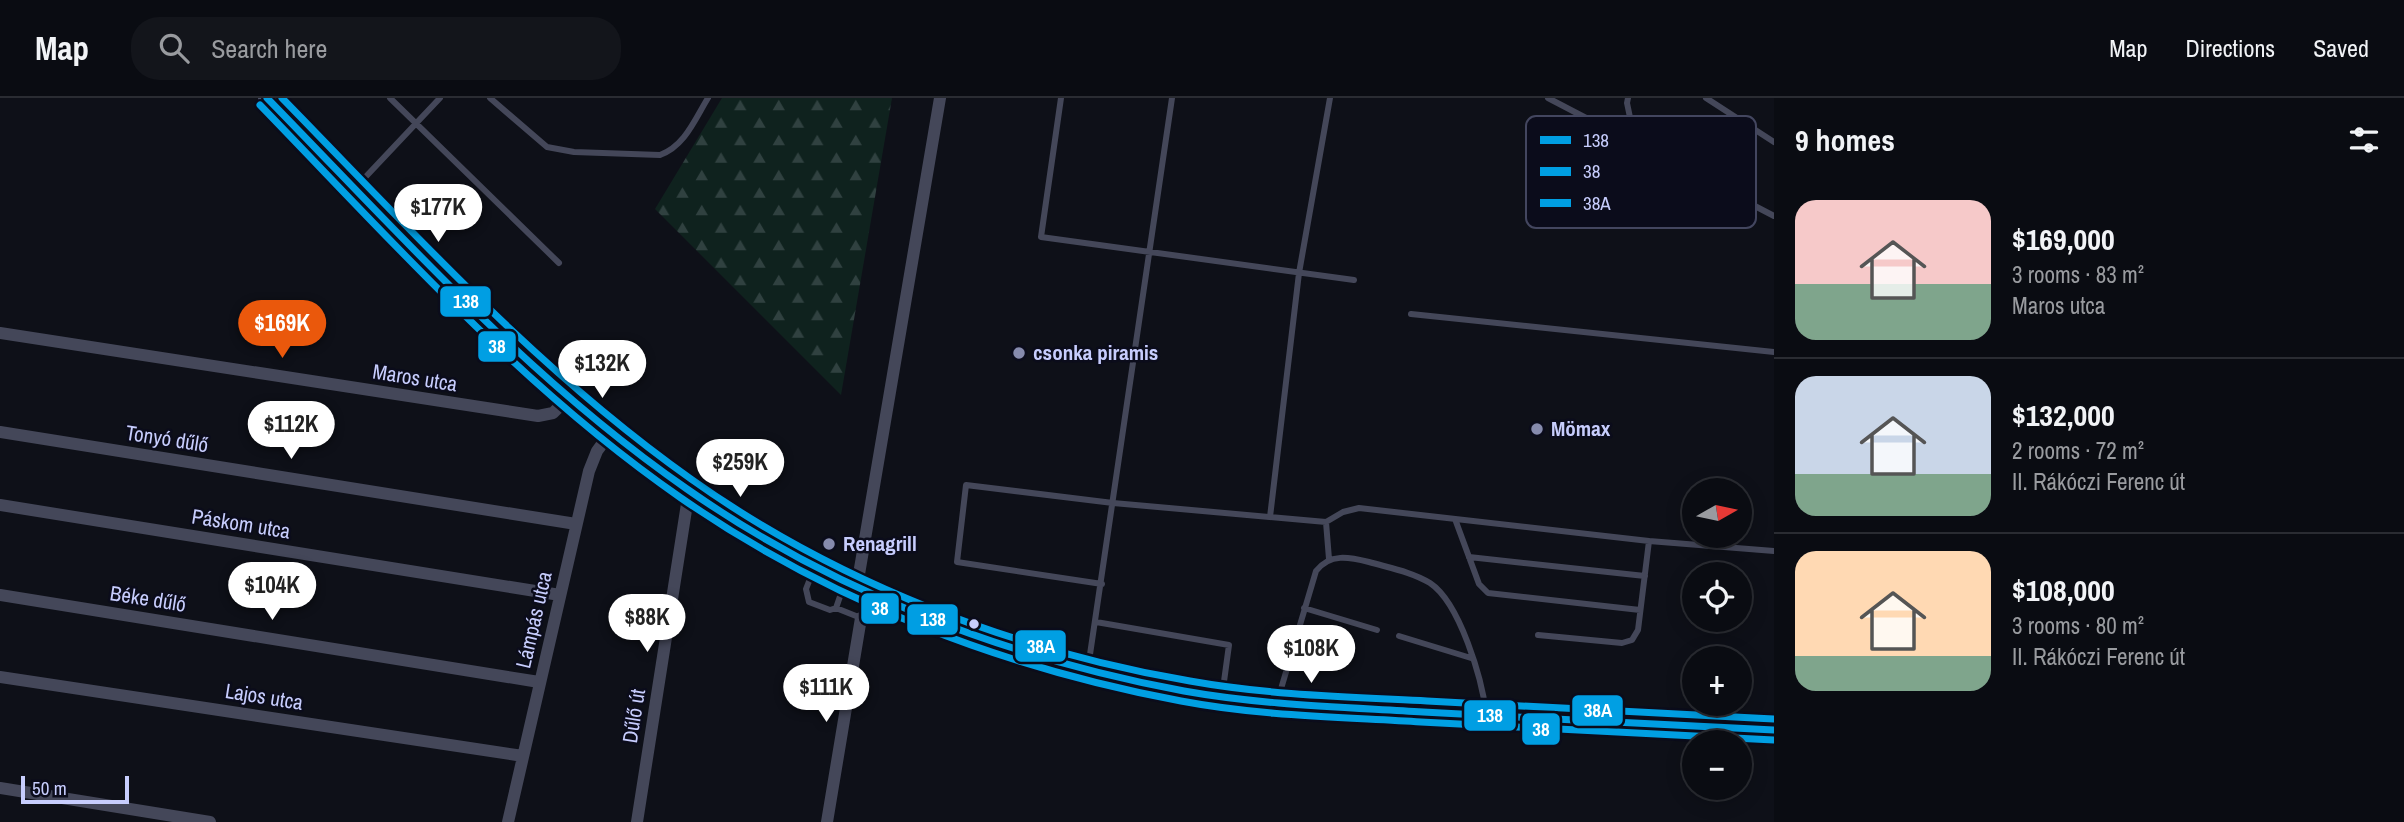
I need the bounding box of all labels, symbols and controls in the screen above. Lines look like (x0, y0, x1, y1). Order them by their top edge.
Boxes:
search box (131, 17, 621, 80)
text: Map (35, 26, 89, 70)
icon: search (155, 29, 193, 67)
text: Search here (211, 31, 327, 66)
text: Map (2109, 32, 2147, 64)
text: Directions (2185, 32, 2275, 64)
text: Saved (2313, 32, 2369, 64)
legend (1526, 116, 1756, 228)
text: 9 homes (1795, 120, 1895, 160)
icon: filters (2345, 121, 2383, 159)
text: 138 (1583, 127, 1609, 153)
text: 38 (1583, 158, 1600, 184)
pin: $177K (389, 184, 487, 244)
text: 38A (1583, 190, 1611, 216)
text: $177K (410, 191, 466, 222)
text: $169,000 (2012, 219, 2115, 259)
icon: home (1851, 228, 1935, 312)
text: 3 rooms · 83 m² (2012, 259, 2144, 290)
line badge: 138 (439, 285, 492, 318)
text: 138 (453, 288, 479, 314)
text: Maros utca (2012, 290, 2105, 321)
pin: $169K (233, 300, 331, 360)
text: $169K (254, 307, 310, 338)
line badge: 38 (477, 330, 517, 363)
text: 38 (488, 333, 506, 359)
place label: csonka piramis (1033, 338, 1158, 367)
pin: $132K (553, 341, 651, 400)
marker: csonka piramis (1011, 345, 1027, 361)
text: $132K (574, 347, 630, 378)
street label: Maros utca (371, 357, 460, 399)
text: $132,000 (2012, 395, 2115, 435)
pin: $112K (242, 402, 340, 461)
icon: home (1851, 404, 1935, 488)
text: $112K (264, 408, 318, 439)
place label: Mömax (1551, 414, 1611, 443)
street label: Tonyó dűlő (124, 418, 210, 459)
marker: Mömax (1529, 421, 1545, 437)
text: 2 rooms · 72 m² (2012, 435, 2144, 466)
pin: $259K (691, 440, 789, 499)
text: $259K (712, 446, 768, 477)
text: II. Rákóczi Ferenc út (2012, 466, 2185, 497)
north arrow (1682, 478, 1752, 548)
map controls (1682, 478, 1752, 800)
street label: Páskom utca (190, 501, 293, 546)
place label: Renagrill (843, 529, 917, 558)
marker: Renagrill (821, 536, 837, 552)
pin: $104K (223, 562, 321, 622)
button: locate (1682, 562, 1752, 632)
street label: Lámpás utca (508, 568, 559, 671)
text: $104K (244, 569, 300, 600)
text: $108,000 (2012, 570, 2115, 610)
street label: Béke dűlő (108, 578, 188, 619)
icon: home (1851, 579, 1935, 663)
line badge: 38 (860, 592, 900, 625)
pin: $88K (606, 594, 688, 654)
text: 38 (871, 595, 889, 621)
text: $88K (624, 601, 670, 632)
line badge: 138 (906, 603, 959, 636)
text: 138 (920, 606, 946, 632)
text: 3 rooms · 80 m² (2012, 610, 2144, 641)
unlabelled marker (967, 617, 981, 631)
pin: $108K (1262, 626, 1360, 685)
line badge: 38A (1014, 629, 1067, 663)
text: $108K (1283, 632, 1339, 663)
text: 38A (1027, 633, 1056, 659)
text: II. Rákóczi Ferenc út (2012, 641, 2185, 672)
button: + (1682, 646, 1752, 716)
pin: $111K (777, 664, 875, 724)
text: $111K (799, 671, 853, 702)
street label: Lajos utca (223, 676, 306, 717)
street label: Dűlő út (615, 687, 652, 745)
line badge: 38A (1571, 694, 1624, 727)
text: 38A (1584, 697, 1613, 723)
line badge: 138 (1463, 699, 1517, 732)
text: 138 (1477, 702, 1503, 728)
line badge: 38 (1521, 712, 1561, 746)
text: 38 (1532, 716, 1550, 742)
button: − (1682, 730, 1752, 800)
scale bar (21, 773, 130, 805)
text: 50 m (32, 775, 67, 801)

